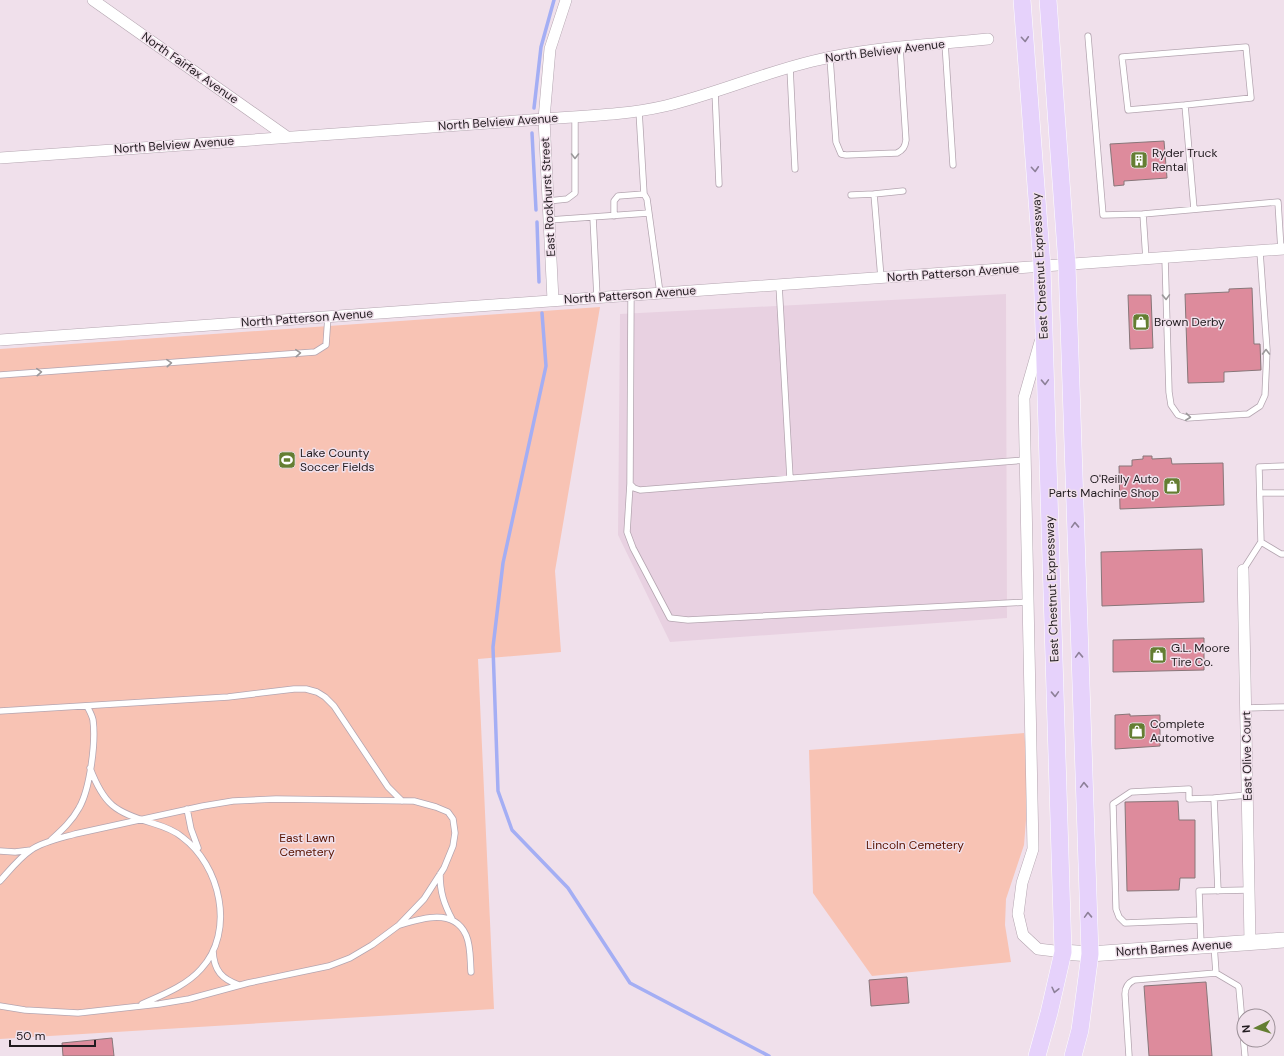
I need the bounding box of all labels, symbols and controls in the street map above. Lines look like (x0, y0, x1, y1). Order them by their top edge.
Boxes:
street label: North Fairfax Avenue (138, 29, 242, 108)
street label: North Belview Avenue (824, 36, 946, 66)
one-way arrow (1021, 36, 1030, 42)
street label: North Belview Avenue (437, 110, 559, 134)
street label: North Belview Avenue (113, 133, 235, 157)
street label: East Rockhurst Street (537, 137, 559, 257)
place label: Ryder Truck Rental (1152, 145, 1218, 175)
building icon: Ryder Truck Rental (1129, 150, 1149, 170)
one-way arrow (571, 153, 579, 159)
one-way arrow (1030, 166, 1039, 172)
street label: East Chestnut Expressway (1028, 192, 1052, 340)
street label: North Patterson Avenue (887, 260, 1020, 286)
street label: North Patterson Avenue (564, 282, 697, 308)
one-way arrow (1162, 294, 1170, 300)
street label: North Patterson Avenue (241, 305, 374, 331)
shop icon: Brown Derby (1131, 312, 1151, 332)
place label: Brown Derby (1154, 314, 1225, 330)
one-way arrow (295, 348, 301, 357)
one-way arrow (1262, 349, 1270, 355)
one-way arrow (166, 358, 172, 367)
one-way arrow (36, 368, 42, 377)
one-way arrow (1041, 379, 1049, 385)
one-way arrow (1184, 412, 1191, 421)
place label: Lake County Soccer Fields (300, 445, 375, 475)
sports icon: Lake County Soccer Fields (277, 450, 297, 470)
place label: O'Reilly Auto Parts Machine Shop (1049, 471, 1159, 501)
shop icon: O'Reilly Auto Parts Machine Shop (1162, 476, 1182, 496)
street label: East Chestnut Expressway (1041, 515, 1063, 662)
one-way arrow (1071, 522, 1080, 528)
place label: G.L. Moore Tire Co. (1171, 640, 1230, 670)
shop icon: G.L. Moore Tire Co. (1148, 645, 1168, 665)
one-way arrow (1075, 652, 1084, 658)
one-way arrow (1051, 691, 1059, 697)
street label: East Olive Court (1238, 711, 1256, 801)
place label: Complete Automotive (1150, 716, 1215, 746)
shop icon: Complete Automotive (1127, 721, 1147, 741)
one-way arrow (1079, 782, 1088, 788)
park label: East Lawn Cemetery (279, 830, 335, 860)
park label: Lincoln Cemetery (866, 837, 964, 853)
one-way arrow (1084, 912, 1093, 918)
street label: North Barnes Avenue (1115, 936, 1233, 960)
one-way arrow (1051, 987, 1059, 993)
north arrow (1236, 1008, 1276, 1048)
scale bar (10, 1022, 95, 1048)
text: N (1239, 1024, 1253, 1033)
text: 50 m (16, 1028, 45, 1044)

